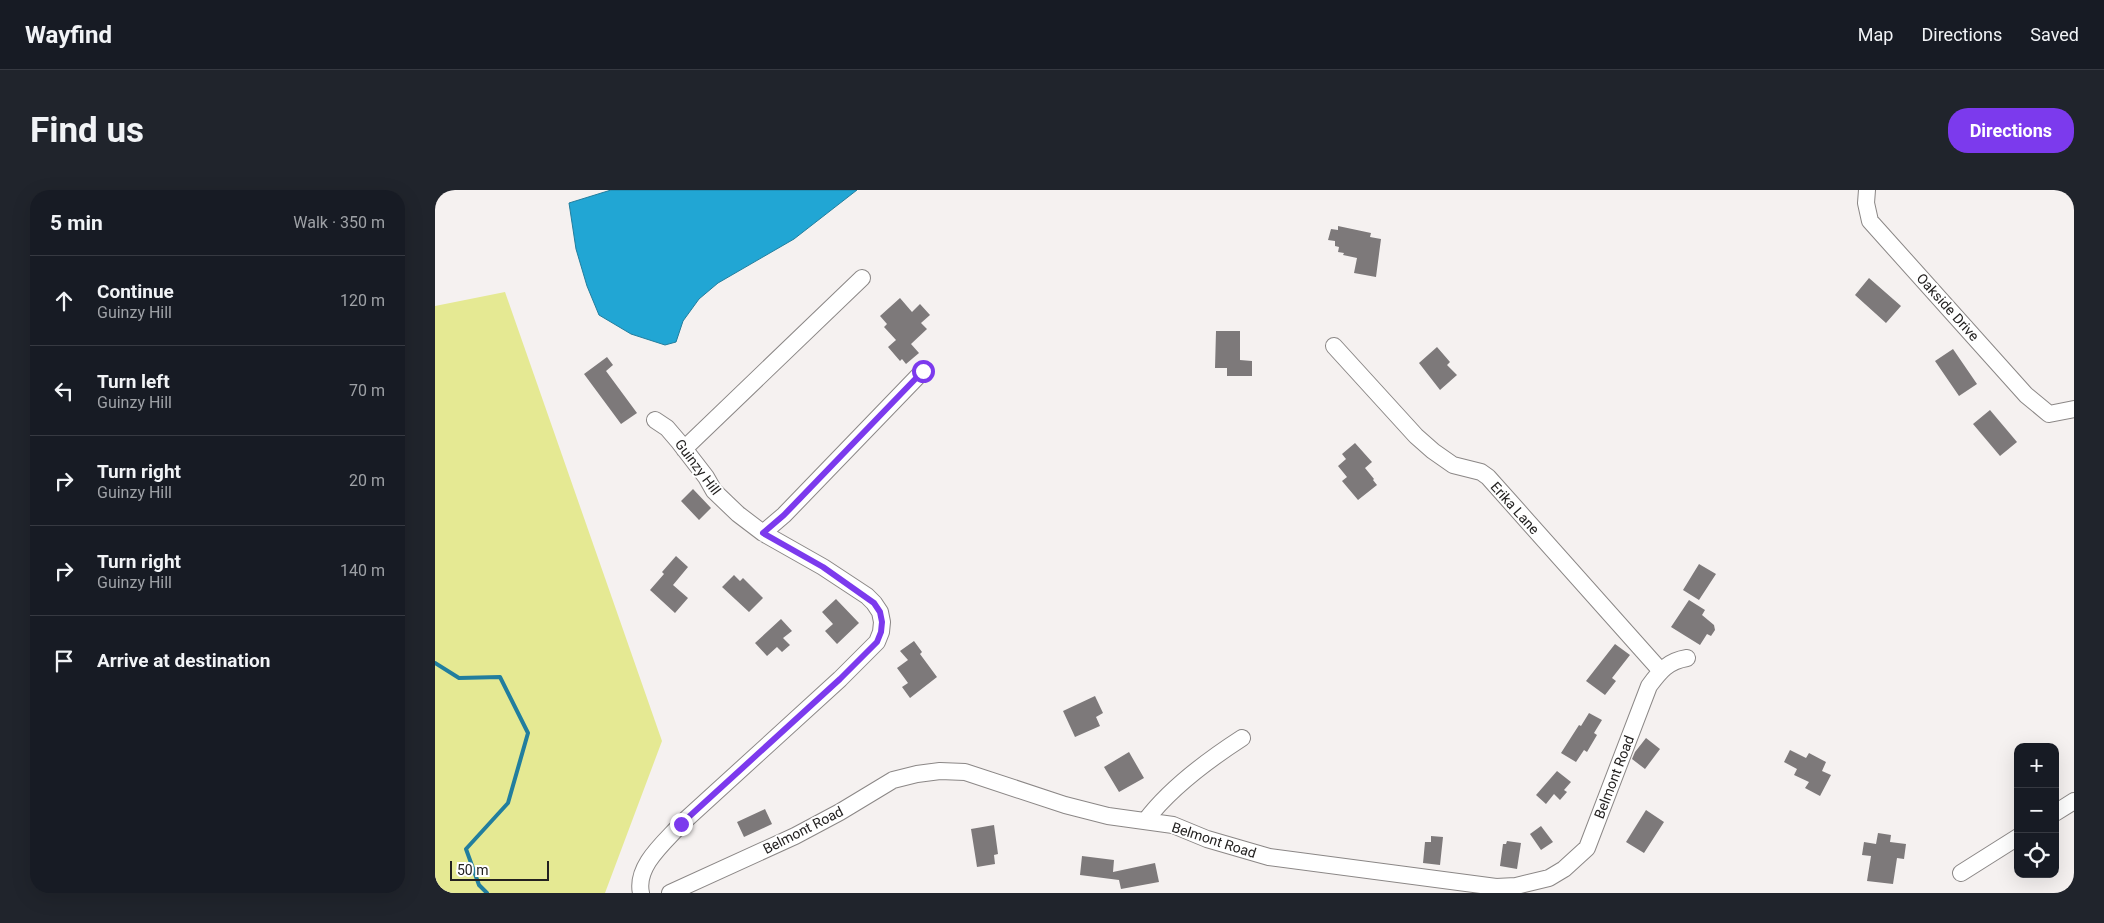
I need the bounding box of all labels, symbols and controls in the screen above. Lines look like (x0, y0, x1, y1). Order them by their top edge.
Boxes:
text: Wayfind (25, 21, 112, 49)
text: Map (1858, 24, 1893, 45)
text: Directions (1921, 24, 2002, 45)
text: Saved (2030, 24, 2079, 45)
button: Directions (1948, 108, 2074, 153)
text: Find us (30, 110, 144, 151)
text: 5 min (50, 211, 103, 235)
text: Walk · 350 m (293, 213, 385, 232)
street label: Oakside Drive (1914, 270, 1982, 344)
text: Continue (97, 280, 174, 303)
icon: ahead (50, 287, 78, 315)
text: 120 m (340, 291, 385, 310)
text: Guinzy Hill (97, 303, 172, 322)
route start (912, 360, 935, 383)
text: Turn left (97, 370, 170, 393)
icon: left (50, 377, 78, 405)
text: 70 m (349, 381, 385, 400)
text: Guinzy Hill (97, 393, 172, 412)
street label: Guinzy Hill (672, 436, 724, 498)
text: Turn right (97, 460, 181, 483)
icon: right (50, 467, 78, 495)
text: 20 m (349, 471, 385, 490)
street label: Erika Lane (1487, 479, 1543, 537)
text: Guinzy Hill (97, 483, 172, 502)
text: Turn right (97, 550, 181, 573)
icon: right (50, 557, 78, 585)
text: 140 m (340, 561, 385, 580)
text: Guinzy Hill (97, 573, 172, 592)
icon: arrive (50, 647, 78, 675)
text: Arrive at destination (97, 649, 270, 672)
street label: Belmont Road (1591, 733, 1637, 821)
map controls (2014, 743, 2059, 878)
button: + (2014, 743, 2059, 788)
button: − (2014, 788, 2059, 833)
street label: Belmont Road (760, 803, 846, 857)
route end (670, 813, 693, 836)
street label: Belmont Road (1170, 819, 1258, 861)
button: locate (2014, 833, 2059, 878)
scale bar (450, 858, 549, 881)
text: 50 m (457, 862, 489, 878)

